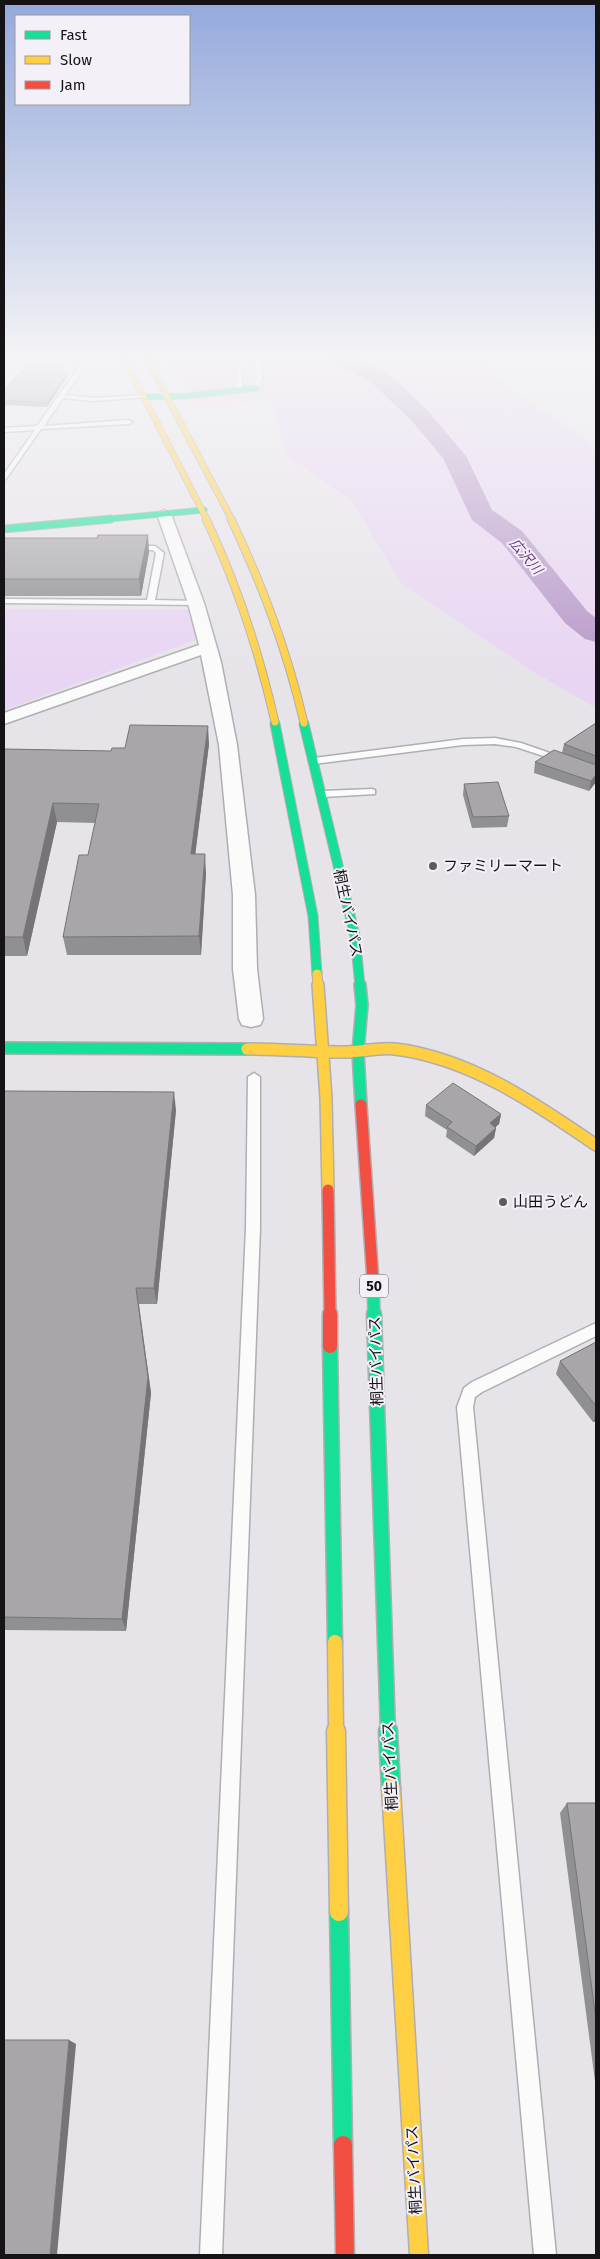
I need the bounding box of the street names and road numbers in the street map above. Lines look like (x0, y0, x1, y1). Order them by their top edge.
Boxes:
street label: 桐生バイパス (330, 867, 366, 959)
road number: 50 (360, 1274, 388, 1298)
street label: 桐生バイパス (365, 1316, 387, 1406)
street label: 桐生バイパス (379, 1721, 401, 1811)
street label: 桐生バイパス (403, 2125, 425, 2215)

